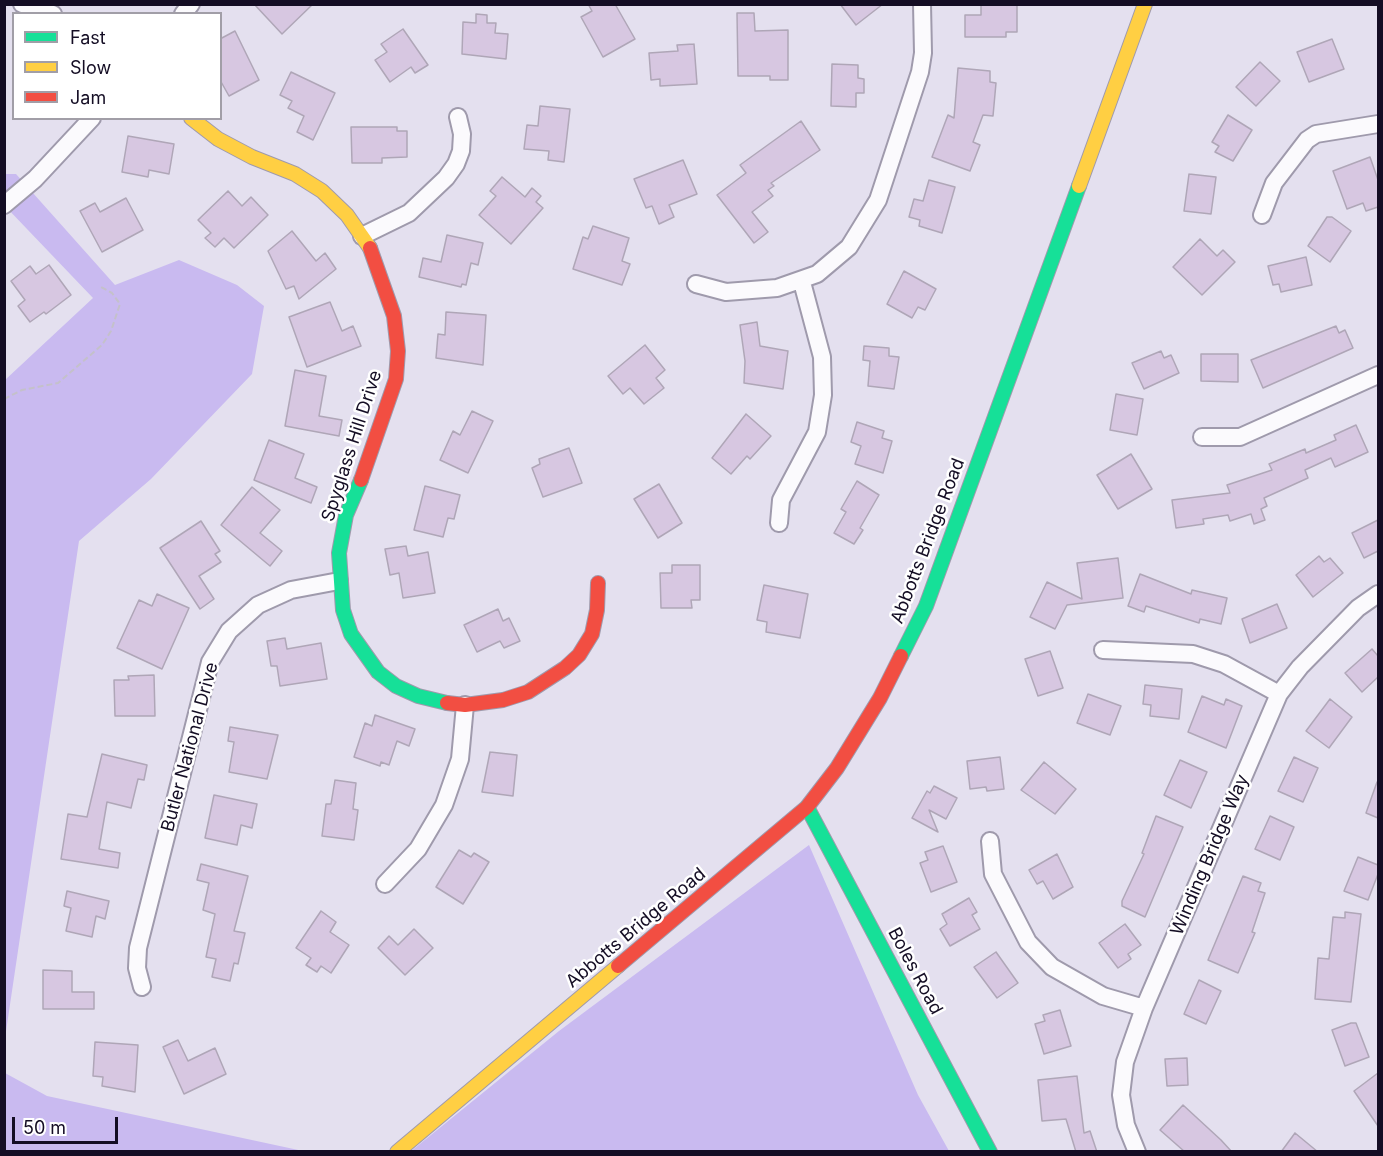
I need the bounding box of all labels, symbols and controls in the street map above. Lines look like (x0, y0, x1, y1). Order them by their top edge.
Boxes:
legend (12, 12, 222, 120)
text: Fast (70, 27, 106, 48)
text: Slow (70, 57, 111, 78)
text: Jam (70, 87, 106, 108)
street label: Spyglass Hill Drive (317, 368, 387, 524)
street label: Abbotts Bridge Road (887, 455, 969, 627)
street label: Butler National Drive (157, 660, 223, 834)
street label: Winding Bridge Way (1166, 771, 1254, 939)
street label: Abbotts Bridge Road (562, 863, 710, 993)
street label: Boles Road (883, 924, 947, 1018)
scale bar (15, 1105, 122, 1143)
text: 50 m (23, 1117, 66, 1138)

